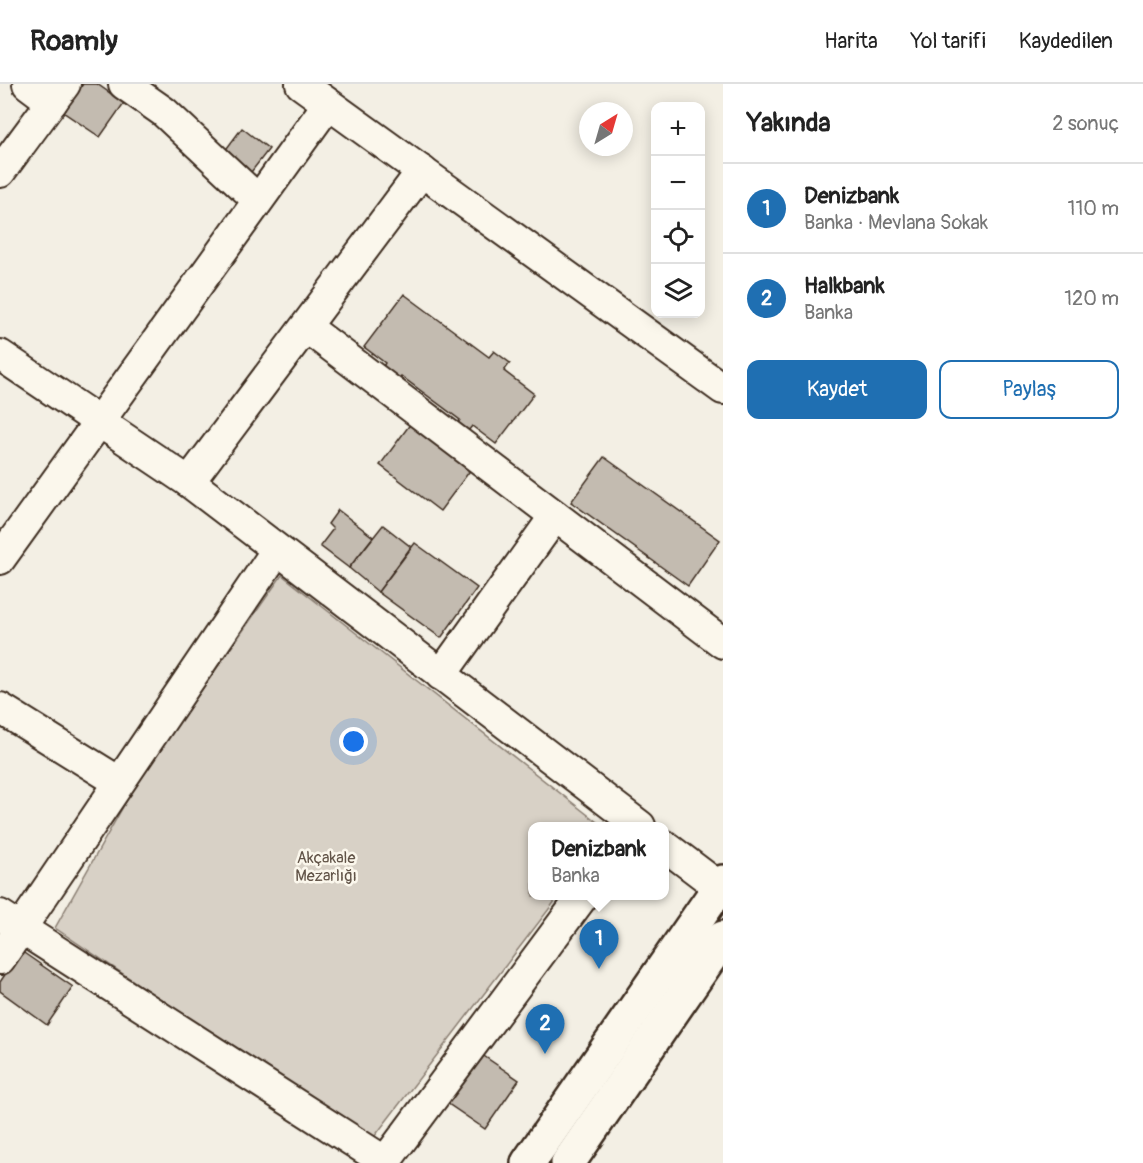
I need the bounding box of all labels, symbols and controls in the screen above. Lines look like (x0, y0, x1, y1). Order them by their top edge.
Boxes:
text: Roamly (30, 24, 118, 59)
text: Harita (824, 28, 878, 55)
text: Yol tarifi (911, 28, 986, 55)
text: Kaydedilen (1019, 28, 1113, 55)
north arrow (579, 102, 633, 156)
map controls (651, 102, 705, 318)
button: + (651, 102, 705, 156)
text: Yakında (747, 107, 831, 139)
text: 2 sonuç (1052, 111, 1119, 136)
button: − (651, 156, 705, 210)
text: Denizbank (804, 182, 899, 210)
text: 1 (763, 196, 770, 221)
text: 110 m (1068, 196, 1119, 221)
button: locate (651, 210, 705, 264)
text: Banka · Mevlana Sokak (804, 210, 988, 235)
button: layers (651, 264, 705, 318)
text: Halkbank (804, 272, 885, 300)
text: 2 (761, 286, 772, 311)
text: 120 m (1064, 286, 1119, 311)
text: Banka (804, 300, 853, 325)
button: Kaydet (747, 360, 927, 419)
button: Paylaş (939, 360, 1119, 419)
your location (339, 727, 368, 756)
popup (528, 822, 669, 900)
text: Denizbank (551, 835, 646, 863)
park label: Akçakale Mezarlığı (295, 848, 357, 886)
text: Banka (551, 863, 600, 888)
pin: 1 (580, 920, 618, 969)
pin: 2 (526, 1004, 564, 1054)

